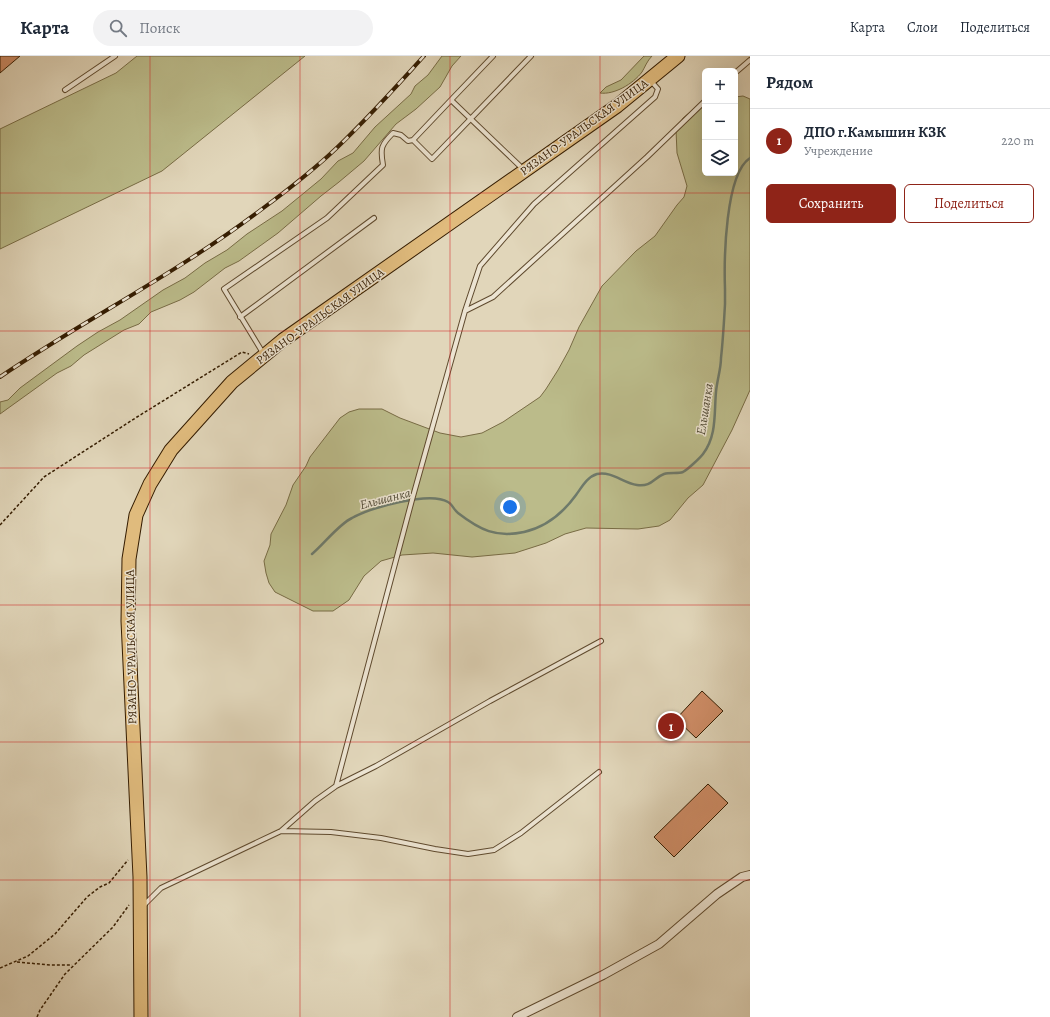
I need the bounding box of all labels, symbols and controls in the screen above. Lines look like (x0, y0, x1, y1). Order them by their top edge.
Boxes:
search box (93, 10, 373, 46)
text: Карта (20, 15, 69, 41)
icon: search (107, 17, 129, 39)
text: Поиск (139, 18, 180, 38)
text: Карта (850, 18, 885, 37)
text: Слои (907, 18, 938, 37)
text: Поделиться (960, 18, 1030, 37)
map controls (702, 68, 738, 176)
button: + (702, 68, 738, 104)
text: Рядом (766, 71, 813, 94)
street label: РЯЗАНО-УРАЛЬСКАЯ УЛИЦА (517, 74, 652, 179)
button: − (702, 104, 738, 140)
text: ДПО г.Камышин КЗК (804, 122, 946, 142)
text: 1 (777, 132, 781, 149)
text: 220 m (1001, 132, 1034, 149)
button: layers (702, 140, 738, 176)
text: Учреждение (804, 142, 873, 159)
button: Сохранить (766, 184, 896, 223)
button: Поделиться (904, 184, 1034, 223)
street label: РЯЗАНО-УРАЛЬСКАЯ УЛИЦА (253, 263, 388, 368)
water label: Ельшанка (692, 382, 717, 436)
water label: Ельшанка (358, 484, 412, 513)
your location (500, 497, 520, 517)
street label: РЯЗАНО-УРАЛЬСКАЯ УЛИЦА (122, 569, 140, 724)
pin: 1 (658, 711, 684, 741)

